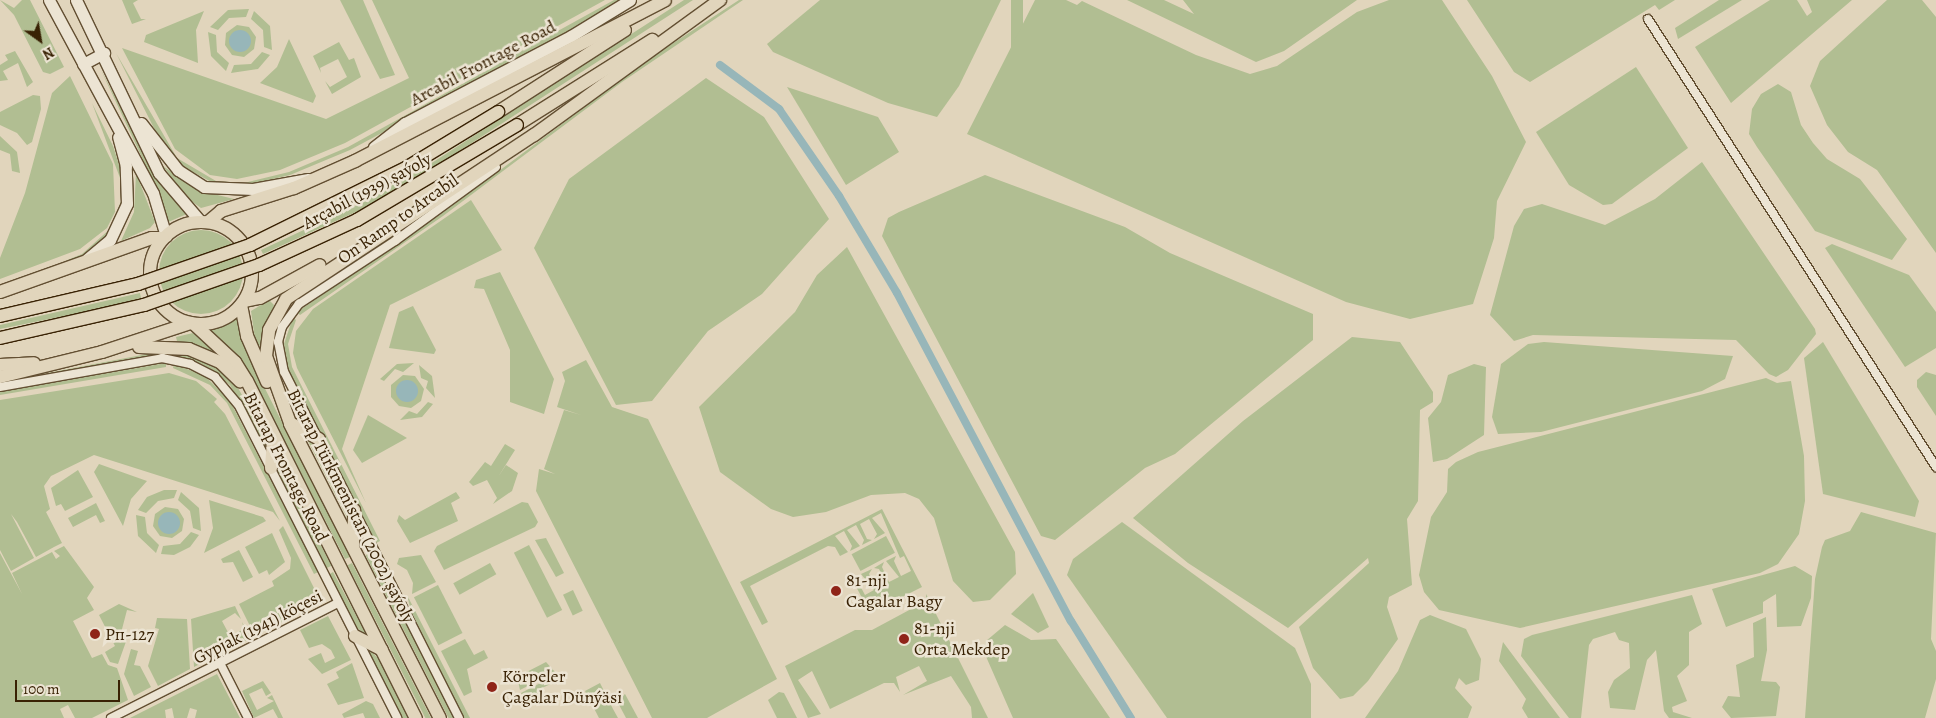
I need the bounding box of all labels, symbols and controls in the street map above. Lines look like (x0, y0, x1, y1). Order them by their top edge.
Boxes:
north arrow (15, 15, 65, 65)
street label: Arcabil Frontage Road (407, 16, 559, 110)
text: N (39, 42, 58, 64)
street label: Arçabil (1939) şaýoly (299, 148, 435, 234)
street label: On Ramp to Arcabil (333, 169, 463, 269)
street label: Bitarap Türkmenistan (2002) şaýoly (282, 385, 420, 627)
street label: Bitarap Frontage Road (239, 389, 333, 545)
place label: 81-nji Cagalar Bagy (846, 570, 942, 612)
street label: Gypjak (1941) köçesi (190, 585, 326, 669)
marker: 81-nji Cagalar Bagy (830, 585, 842, 597)
place label: 81-nji Orta Mekdep (914, 618, 1010, 660)
place label: Рп-127 (105, 623, 154, 645)
marker: Рп-127 (89, 628, 101, 640)
marker: 81-nji Orta Mekdep (898, 633, 910, 645)
place label: Körpeler Çagalar Dünýäsi (502, 666, 622, 709)
scale bar (18, 670, 122, 702)
text: 100 m (23, 679, 60, 699)
marker: Körpeler Çagalar Dünýäsi (486, 681, 498, 693)

